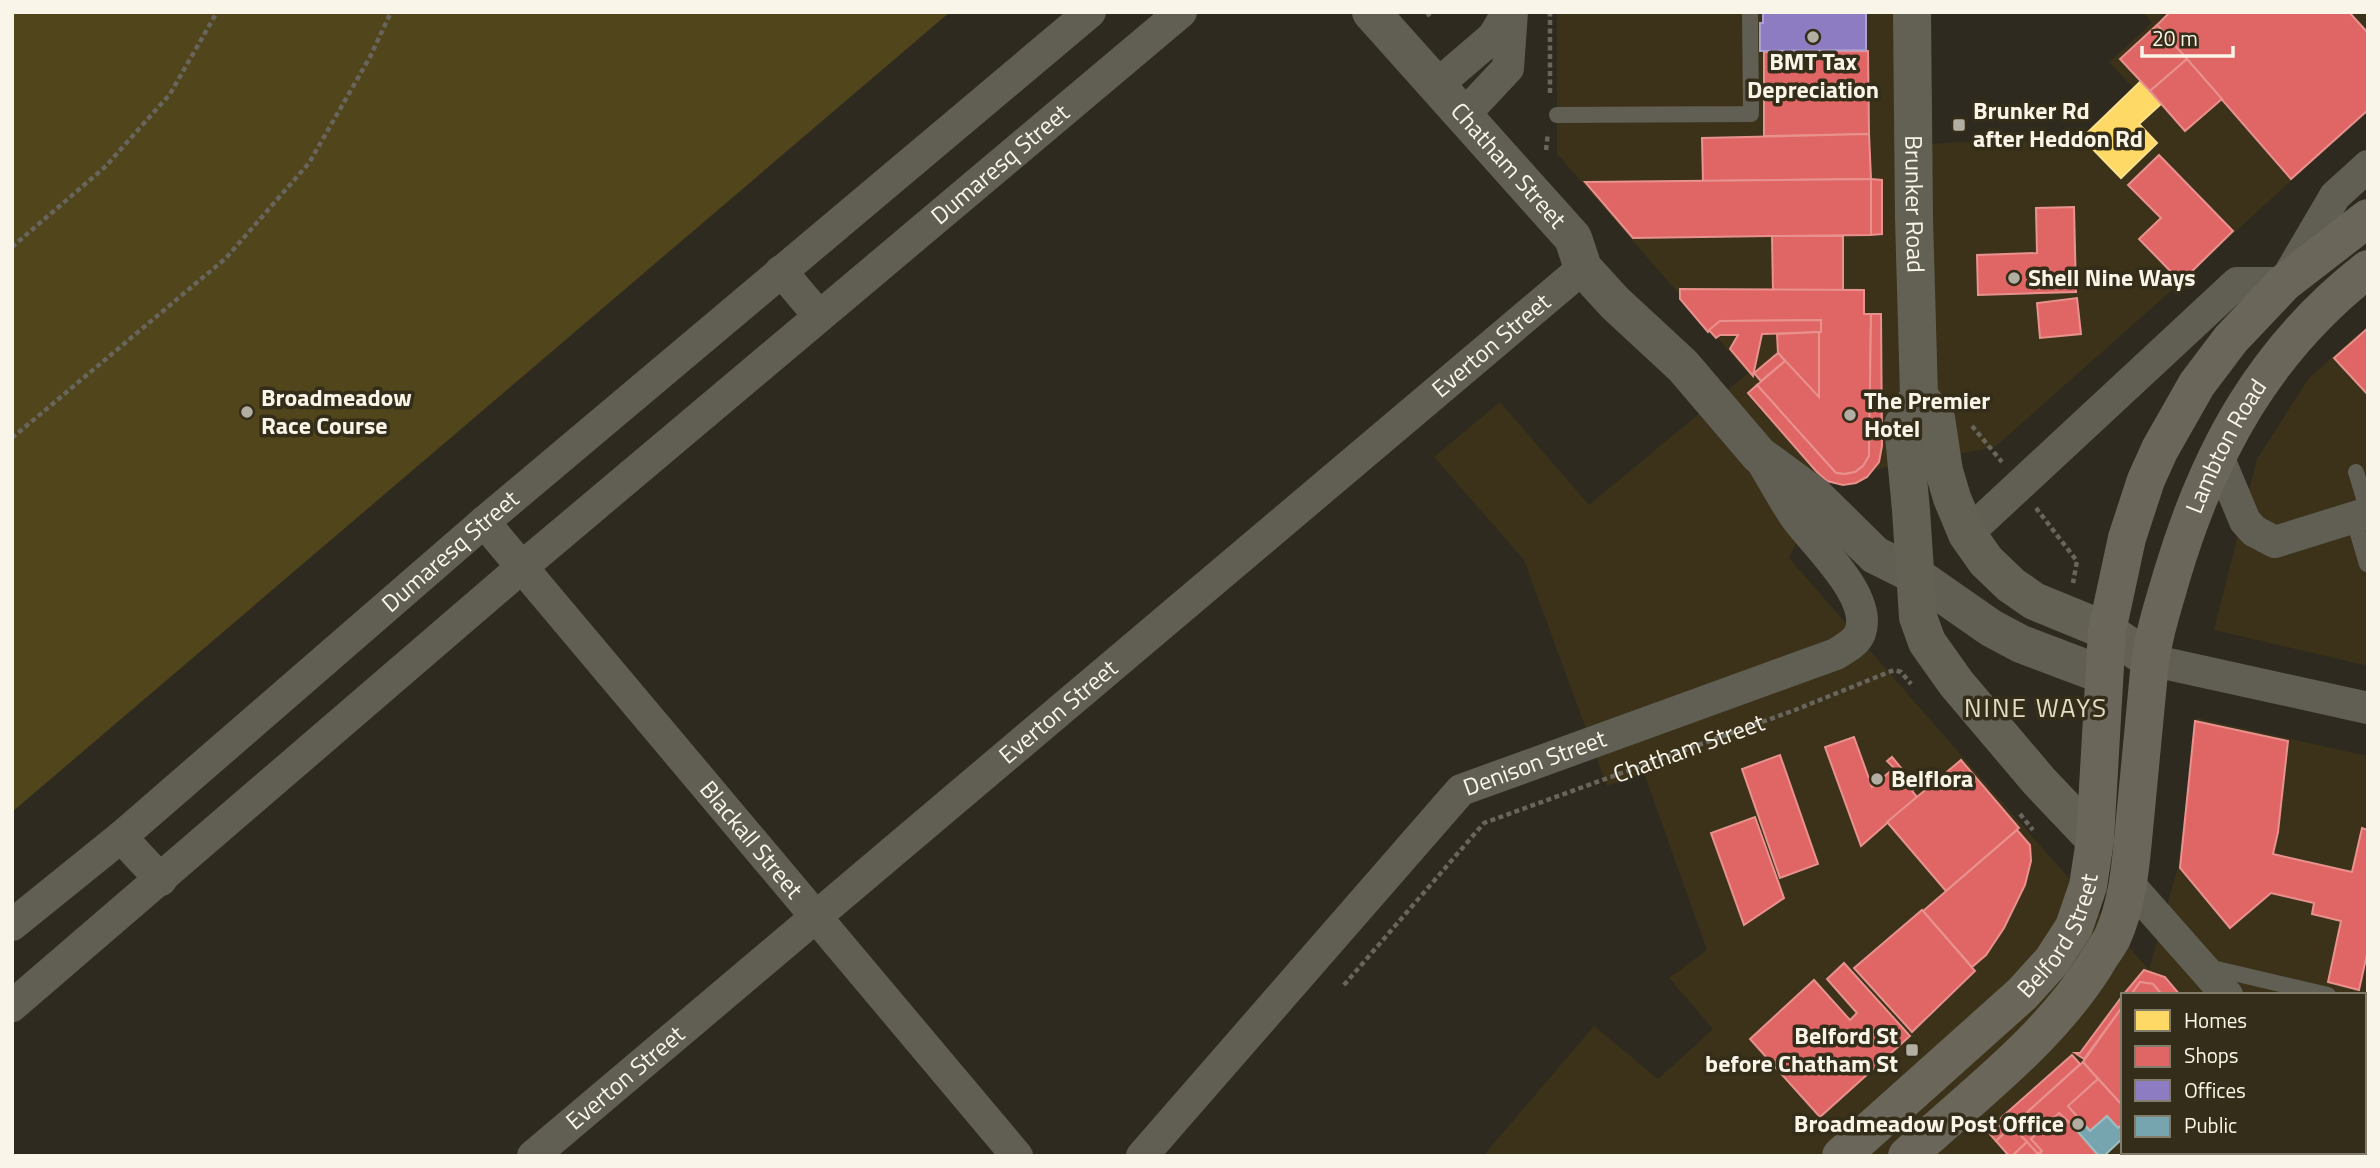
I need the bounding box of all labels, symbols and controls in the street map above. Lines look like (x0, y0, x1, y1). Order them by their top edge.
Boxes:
scale bar (2142, 14, 2233, 58)
text: 20 m (2152, 22, 2198, 54)
marker: BMT Tax Depreciation (1805, 29, 1821, 45)
place label: BMT Tax Depreciation (1747, 43, 1879, 107)
place label: Brunker Rd after Heddon Rd (1973, 92, 2143, 156)
street label: Dumaresq Street (922, 94, 1077, 233)
street label: Chatham Street (1443, 94, 1576, 236)
marker: Brunker Rd after Heddon Rd (1951, 117, 1967, 133)
street label: Brunker Road (1896, 135, 1935, 273)
place label: Shell Nine Ways (2028, 259, 2196, 295)
marker: Shell Nine Ways (2006, 270, 2022, 286)
street label: Everton Street (1423, 284, 1558, 406)
street label: Lambton Road (2175, 371, 2275, 518)
place label: Broadmeadow Race Course (261, 379, 412, 443)
place label: The Premier Hotel (1864, 382, 1990, 446)
marker: Broadmeadow Race Course (239, 404, 255, 420)
marker: The Premier Hotel (1842, 407, 1858, 423)
street label: Dumaresq Street (373, 481, 527, 620)
street label: Everton Street (990, 650, 1125, 772)
district label: NINE WAYS (1964, 688, 2108, 727)
street label: Chatham Street (1608, 703, 1770, 792)
street label: Denison Street (1458, 720, 1611, 805)
place label: Belflora (1891, 760, 1973, 796)
marker: Belflora (1869, 771, 1885, 787)
street label: Blackall Street (692, 772, 812, 906)
street label: Belford Street (2008, 871, 2107, 1006)
legend (2121, 993, 2366, 1154)
text: Homes (2184, 1004, 2247, 1036)
street label: Everton Street (557, 1016, 693, 1138)
place label: Belford St before Chatham St (1705, 1017, 1898, 1081)
text: Shops (2184, 1039, 2239, 1071)
marker: Belford St before Chatham St (1904, 1042, 1920, 1058)
text: Offices (2184, 1074, 2246, 1106)
place label: Broadmeadow Post Office (1794, 1105, 2064, 1141)
text: Public (2184, 1109, 2237, 1141)
marker: Broadmeadow Post Office (2070, 1116, 2086, 1132)

